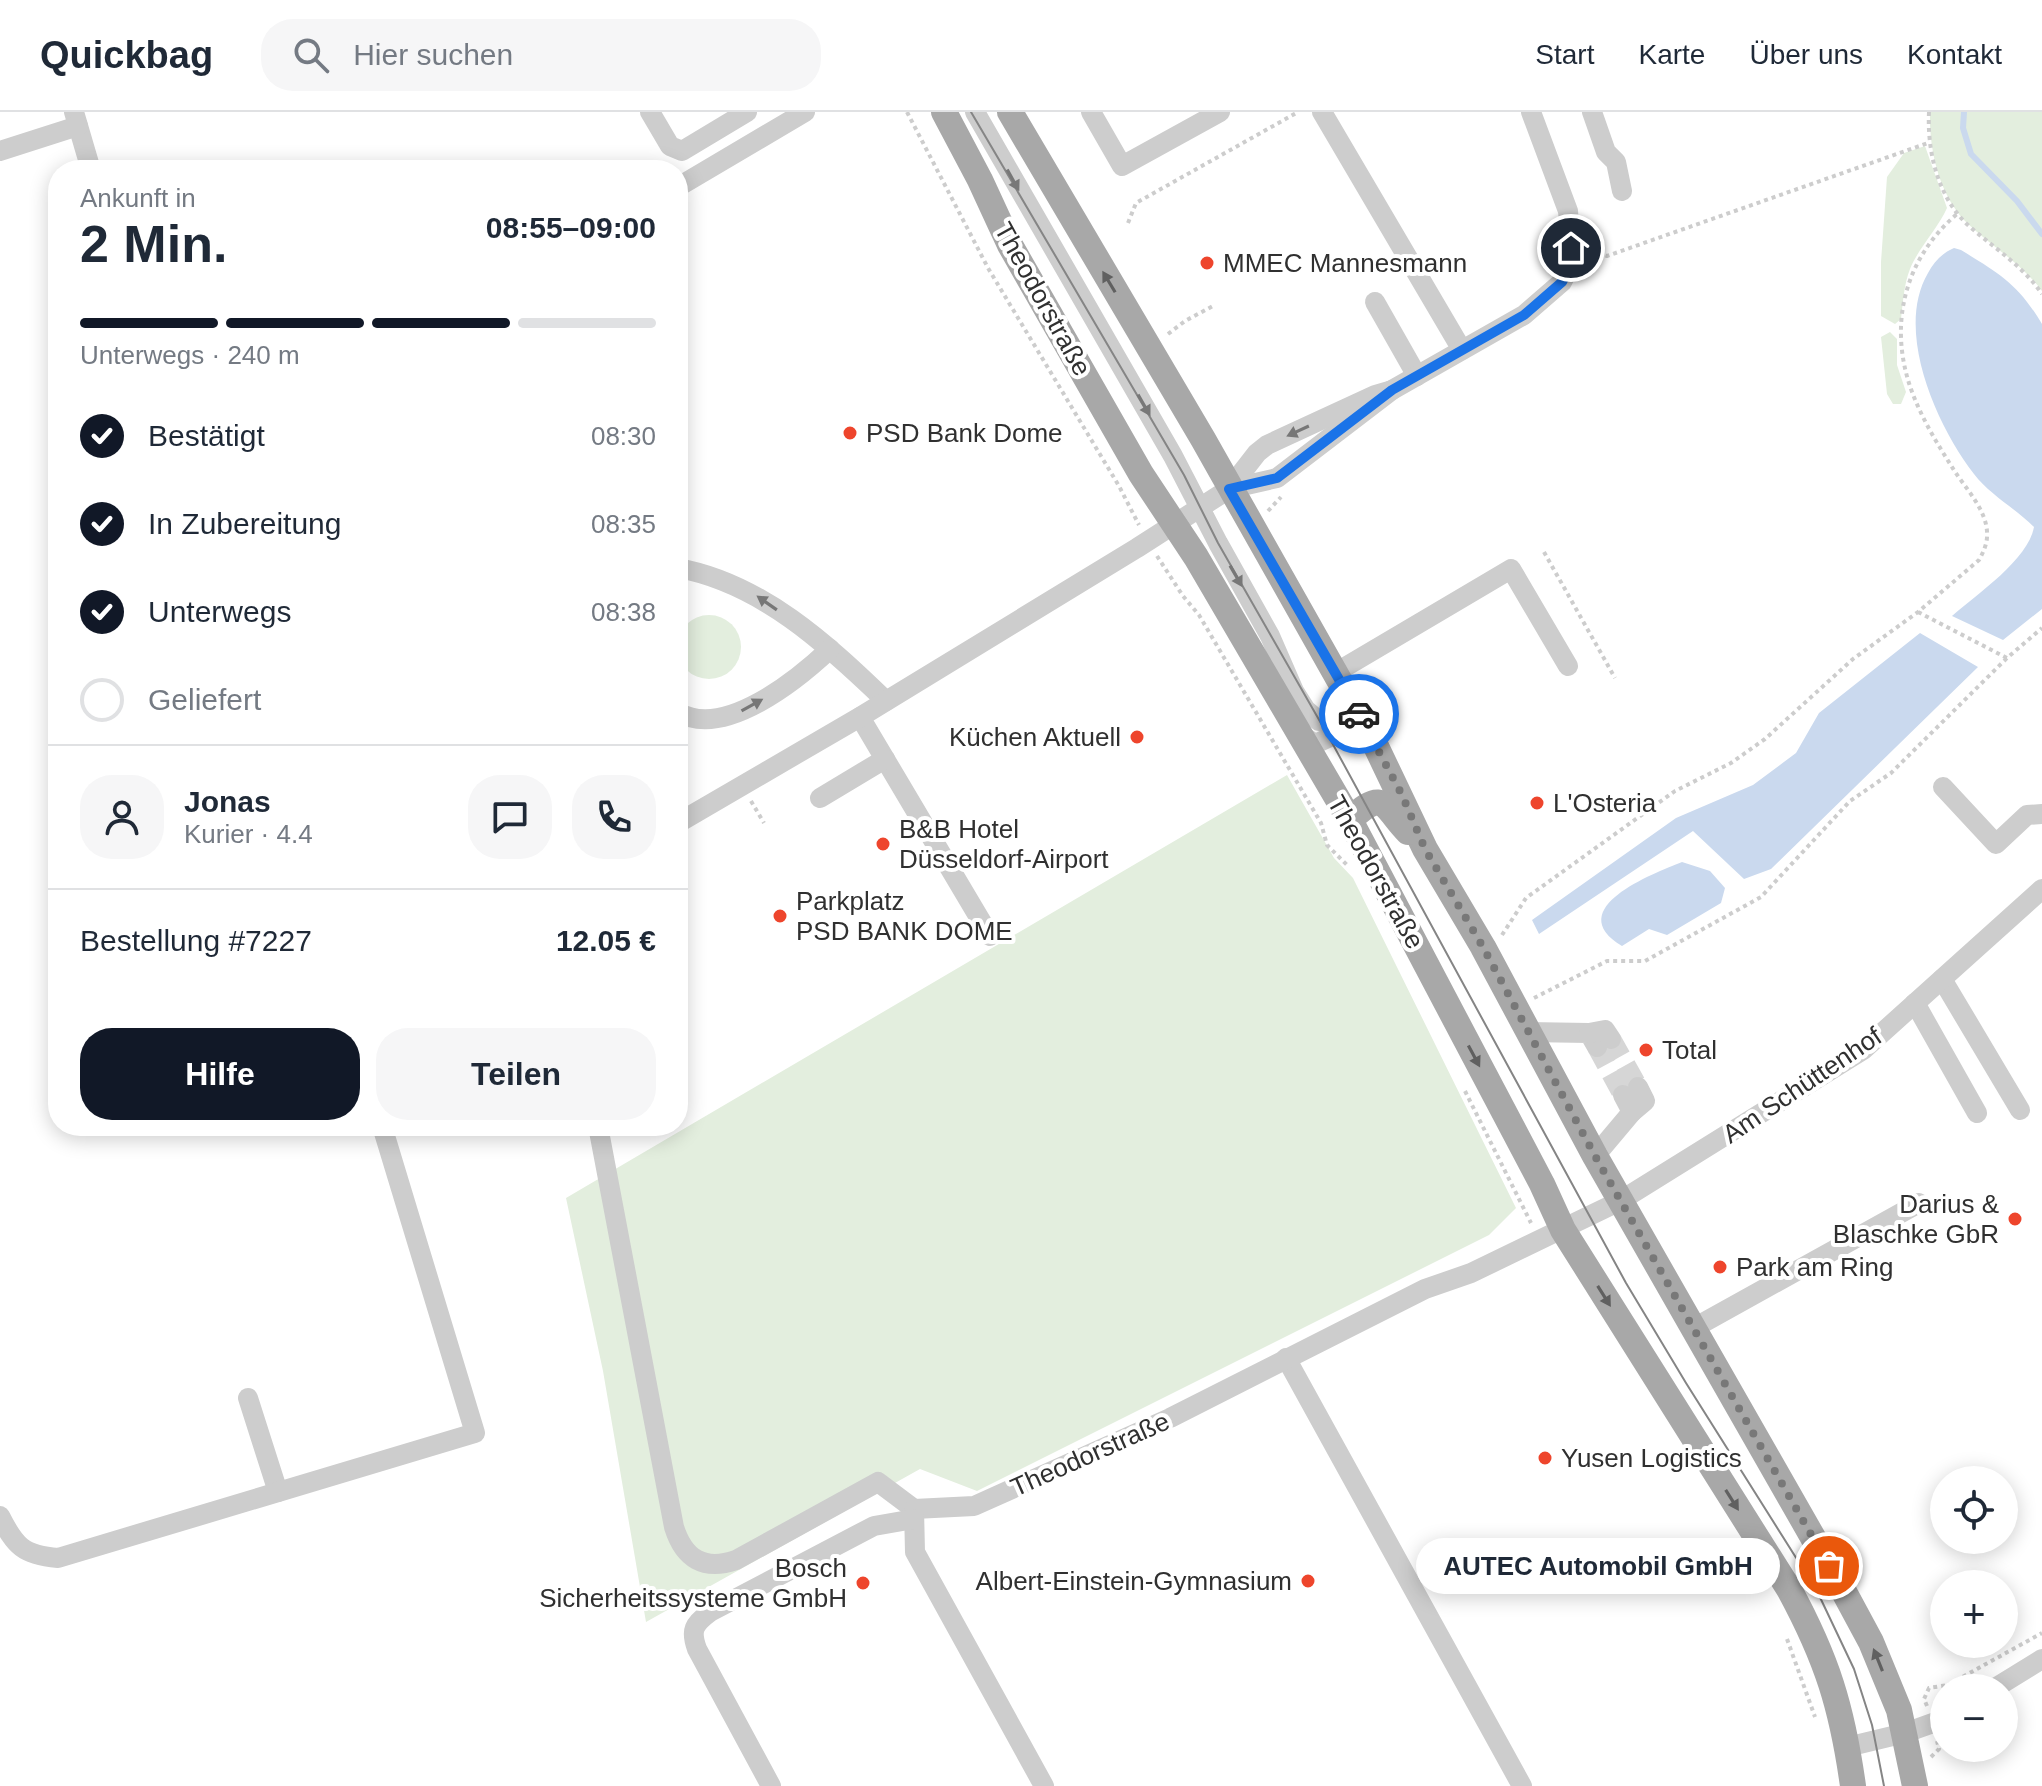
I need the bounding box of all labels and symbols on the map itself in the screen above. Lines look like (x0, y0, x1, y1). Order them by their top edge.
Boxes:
one-way arrow (1006, 169, 1020, 191)
pin (1537, 214, 1605, 282)
street label: Theodorstraße (989, 217, 1097, 381)
place label: MMEC Mannesmann (1223, 248, 1467, 278)
marker: MMEC Mannesmann (1198, 254, 1216, 272)
one-way arrow (1102, 271, 1116, 293)
one-way arrow (1137, 394, 1151, 416)
place label: PSD Bank Dome (866, 418, 1063, 448)
marker: PSD Bank Dome (841, 424, 859, 442)
one-way arrow (1286, 424, 1310, 437)
one-way arrow (1229, 565, 1243, 587)
one-way arrow (757, 596, 778, 611)
courier (1319, 674, 1399, 754)
one-way arrow (740, 698, 763, 711)
place label: Küchen Aktuell (949, 722, 1121, 752)
marker: Küchen Aktuell (1128, 728, 1146, 746)
place label: L'Osteria (1553, 788, 1657, 818)
street label: Theodorstraße (1322, 790, 1430, 954)
marker: L'Osteria (1528, 794, 1546, 812)
place label: B&B Hotel Düsseldorf-Airport (899, 814, 1109, 874)
marker: B&B Hotel Düsseldorf-Airport (874, 835, 892, 853)
place label: Parkplatz PSD BANK DOME (796, 886, 1013, 946)
marker: Parkplatz PSD BANK DOME (771, 907, 789, 925)
street label: Am Schüttenhof (1717, 1020, 1888, 1149)
place label: Total (1662, 1035, 1717, 1065)
marker: Total (1637, 1041, 1655, 1059)
one-way arrow (1467, 1045, 1481, 1067)
place label: Darius & Blaschke GbR (1833, 1189, 1999, 1249)
marker: Darius & Blaschke GbR (2006, 1210, 2024, 1228)
place label: Park am Ring (1736, 1252, 1894, 1282)
marker: Park am Ring (1711, 1258, 1729, 1276)
one-way arrow (1597, 1285, 1611, 1307)
street label: Theodorstraße (1006, 1406, 1174, 1502)
place label: Yusen Logistics (1561, 1443, 1742, 1473)
marker: Yusen Logistics (1536, 1449, 1554, 1467)
one-way arrow (1725, 1489, 1740, 1510)
pin (1795, 1532, 1863, 1600)
callout: AUTEC Automobil GmbH (1417, 1538, 1781, 1594)
place label: Bosch Sicherheitssysteme GmbH (539, 1553, 847, 1613)
place label: Albert-Einstein-Gymnasium (976, 1566, 1292, 1596)
marker: Albert-Einstein-Gymnasium (1299, 1572, 1317, 1590)
marker: Bosch Sicherheitssysteme GmbH (854, 1574, 872, 1592)
one-way arrow (1871, 1648, 1884, 1672)

